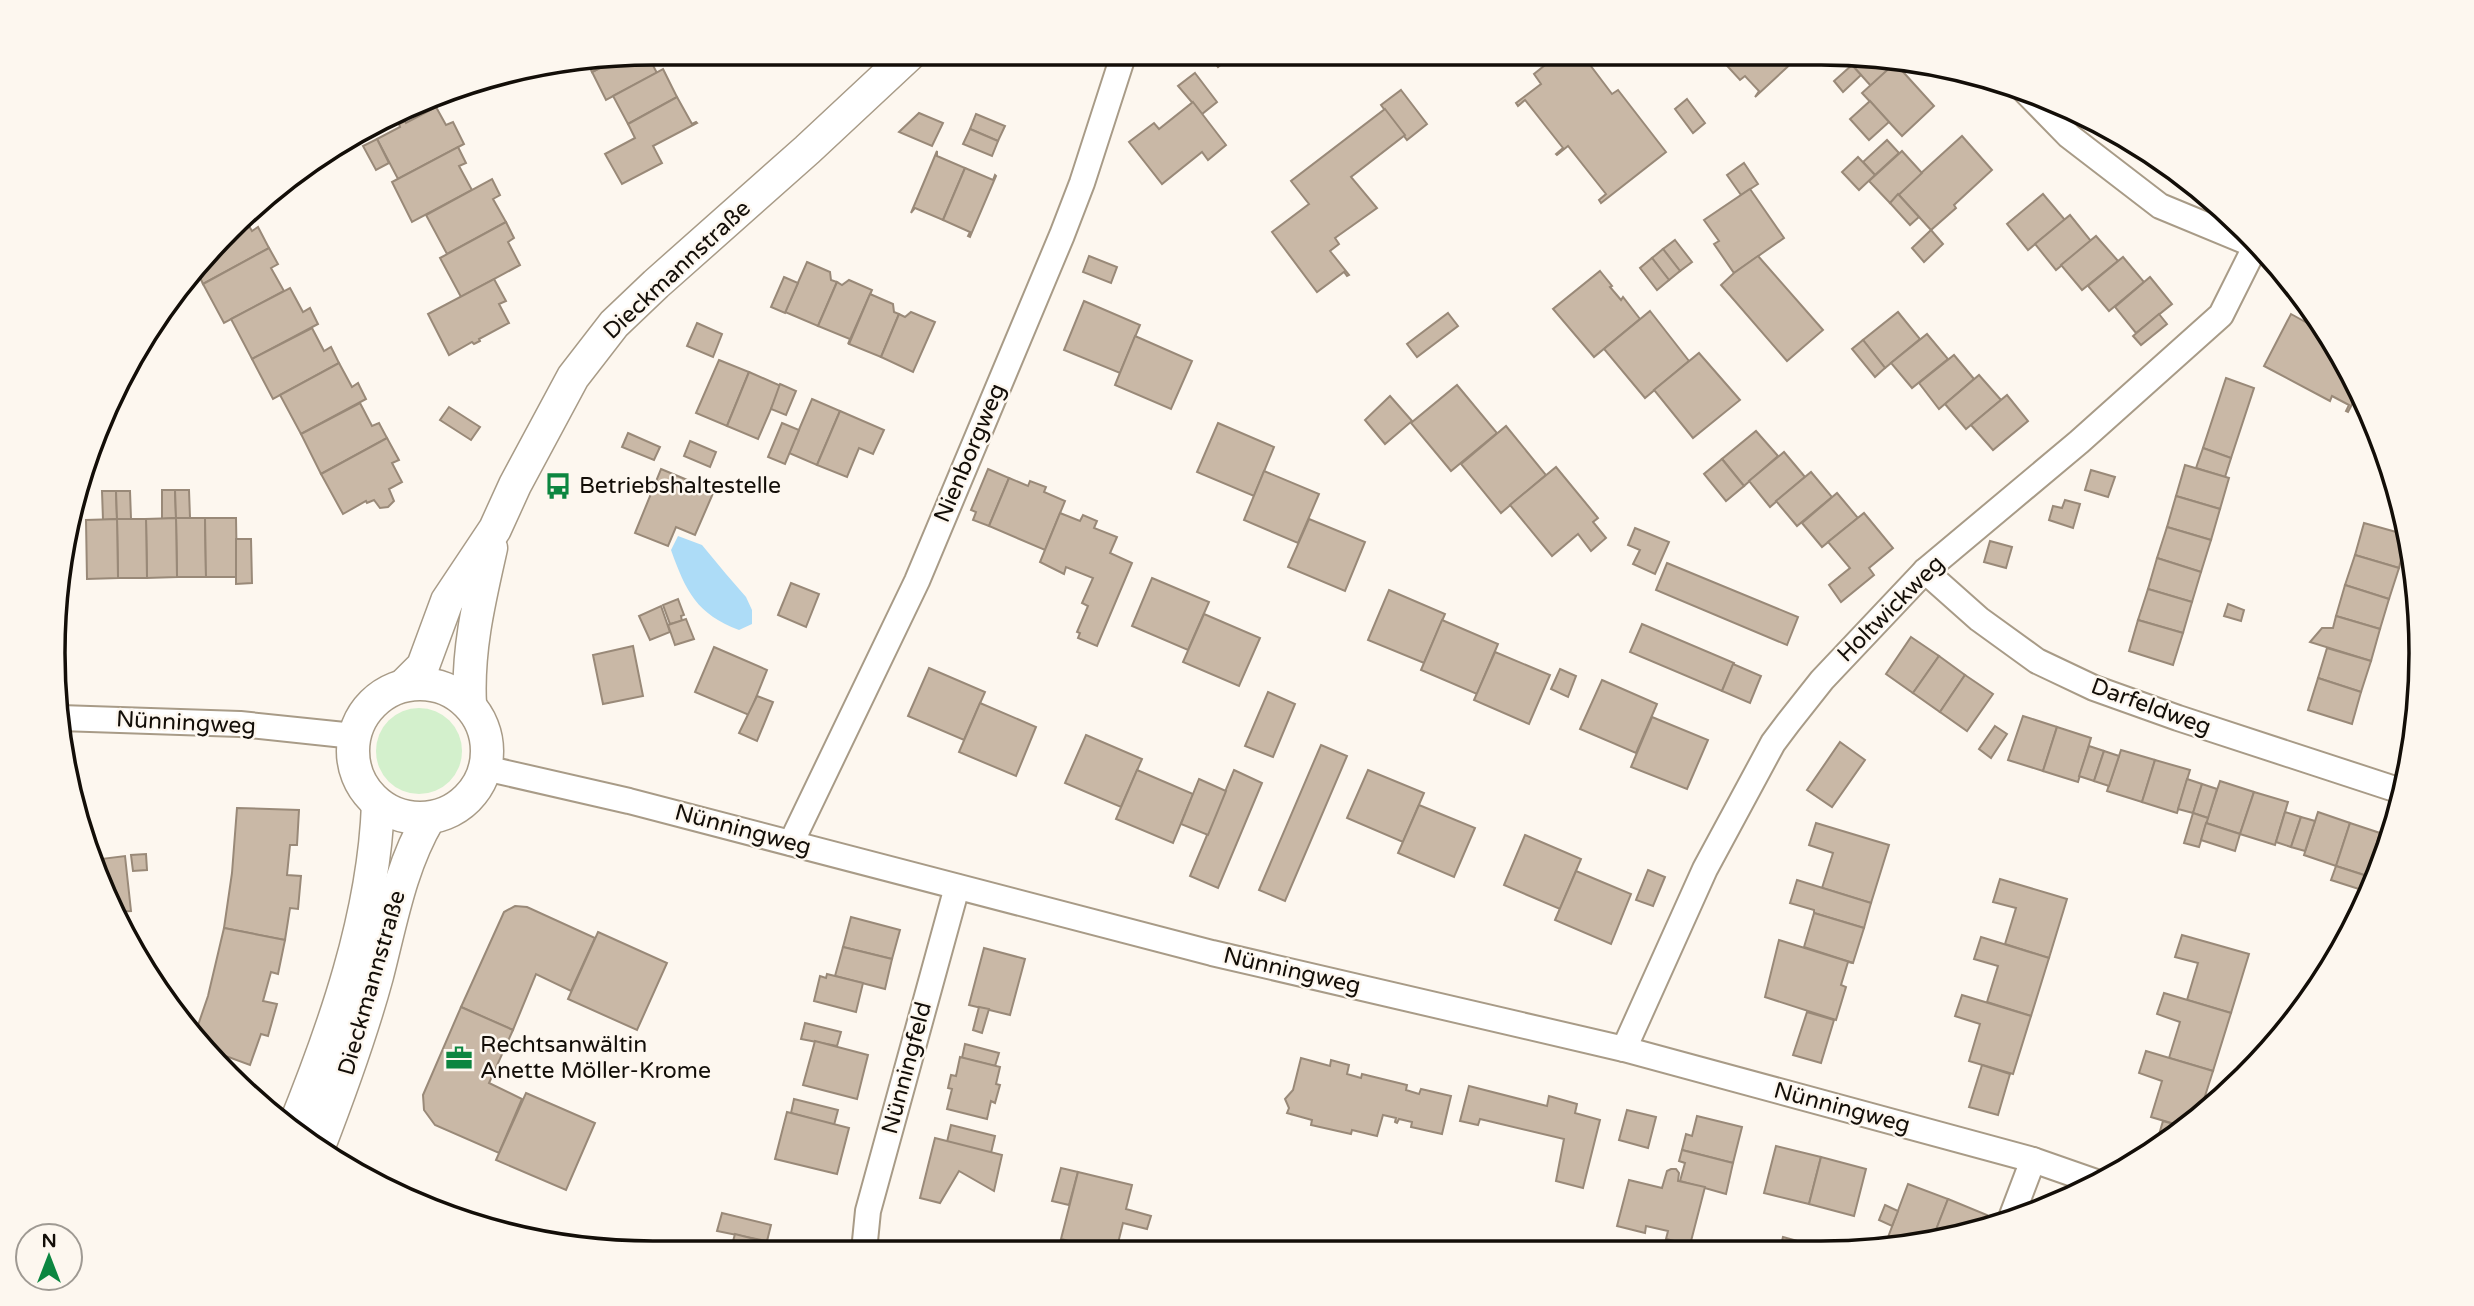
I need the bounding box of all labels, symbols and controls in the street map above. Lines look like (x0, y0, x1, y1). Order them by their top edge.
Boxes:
street label: Dieckmannstraße (598, 195, 756, 345)
street label: Nienborgweg (928, 379, 1012, 527)
bus stop icon: Betriebshaltestelle (543, 471, 573, 501)
place label: Betriebshaltestelle (579, 472, 781, 500)
street label: Holtwickweg (1832, 550, 1950, 668)
street label: Darfeldweg (2087, 672, 2215, 742)
street label: Nünningweg (115, 705, 257, 741)
street label: Nünningweg (672, 798, 814, 862)
street label: Dieckmannstraße (332, 887, 412, 1079)
street label: Nünningweg (1221, 942, 1363, 1000)
street label: Nünningfeld (876, 999, 938, 1137)
place label: Rechtsanwältin Anette Möller-Krome (480, 1031, 711, 1085)
office icon: Rechtsanwältin Anette Möller-Krome (444, 1043, 474, 1073)
street label: Nünningweg (1771, 1076, 1913, 1140)
north arrow (14, 1222, 84, 1292)
text: N (41, 1230, 57, 1252)

